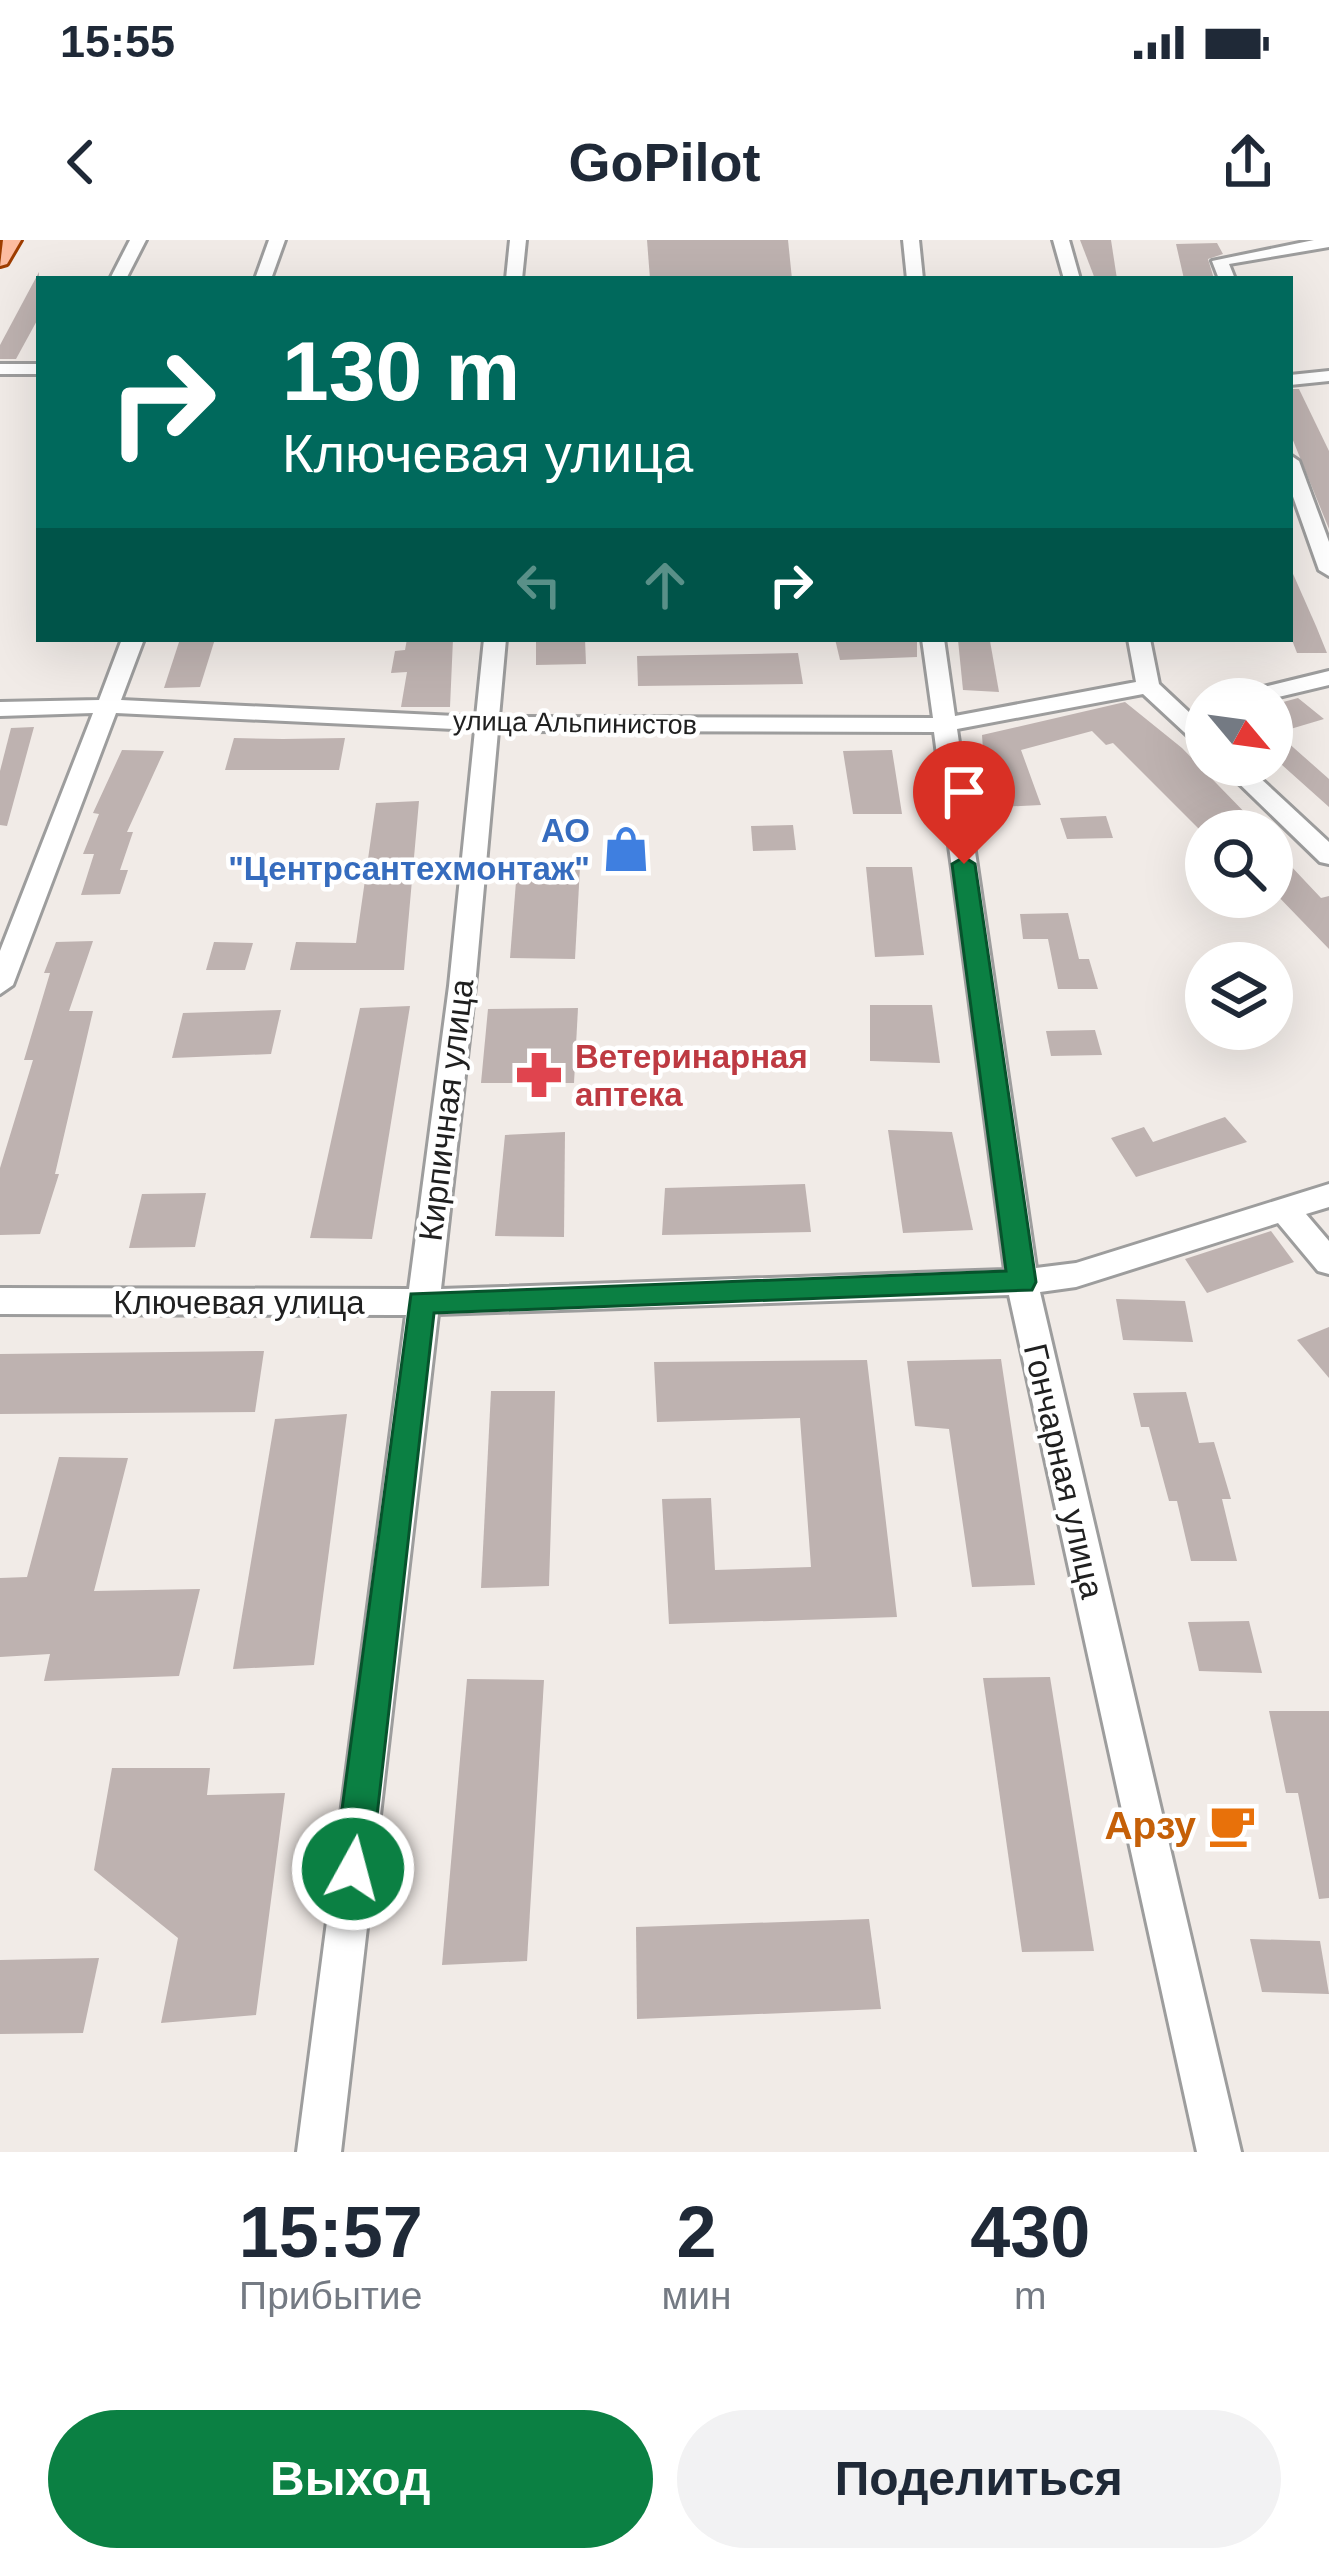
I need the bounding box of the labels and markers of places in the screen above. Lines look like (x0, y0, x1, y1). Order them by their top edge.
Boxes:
pin (913, 741, 1015, 864)
place label: АО "Центрсантехмонтаж" (228, 812, 590, 887)
shop icon: АО "Центрсантехмонтаж" (601, 824, 651, 874)
place label: Ветеринарная аптека (575, 1038, 808, 1113)
pharmacy icon: Ветеринарная аптека (514, 1050, 564, 1100)
cafe icon: Арзу (1207, 1800, 1257, 1850)
place label: Арзу (1104, 1804, 1196, 1847)

